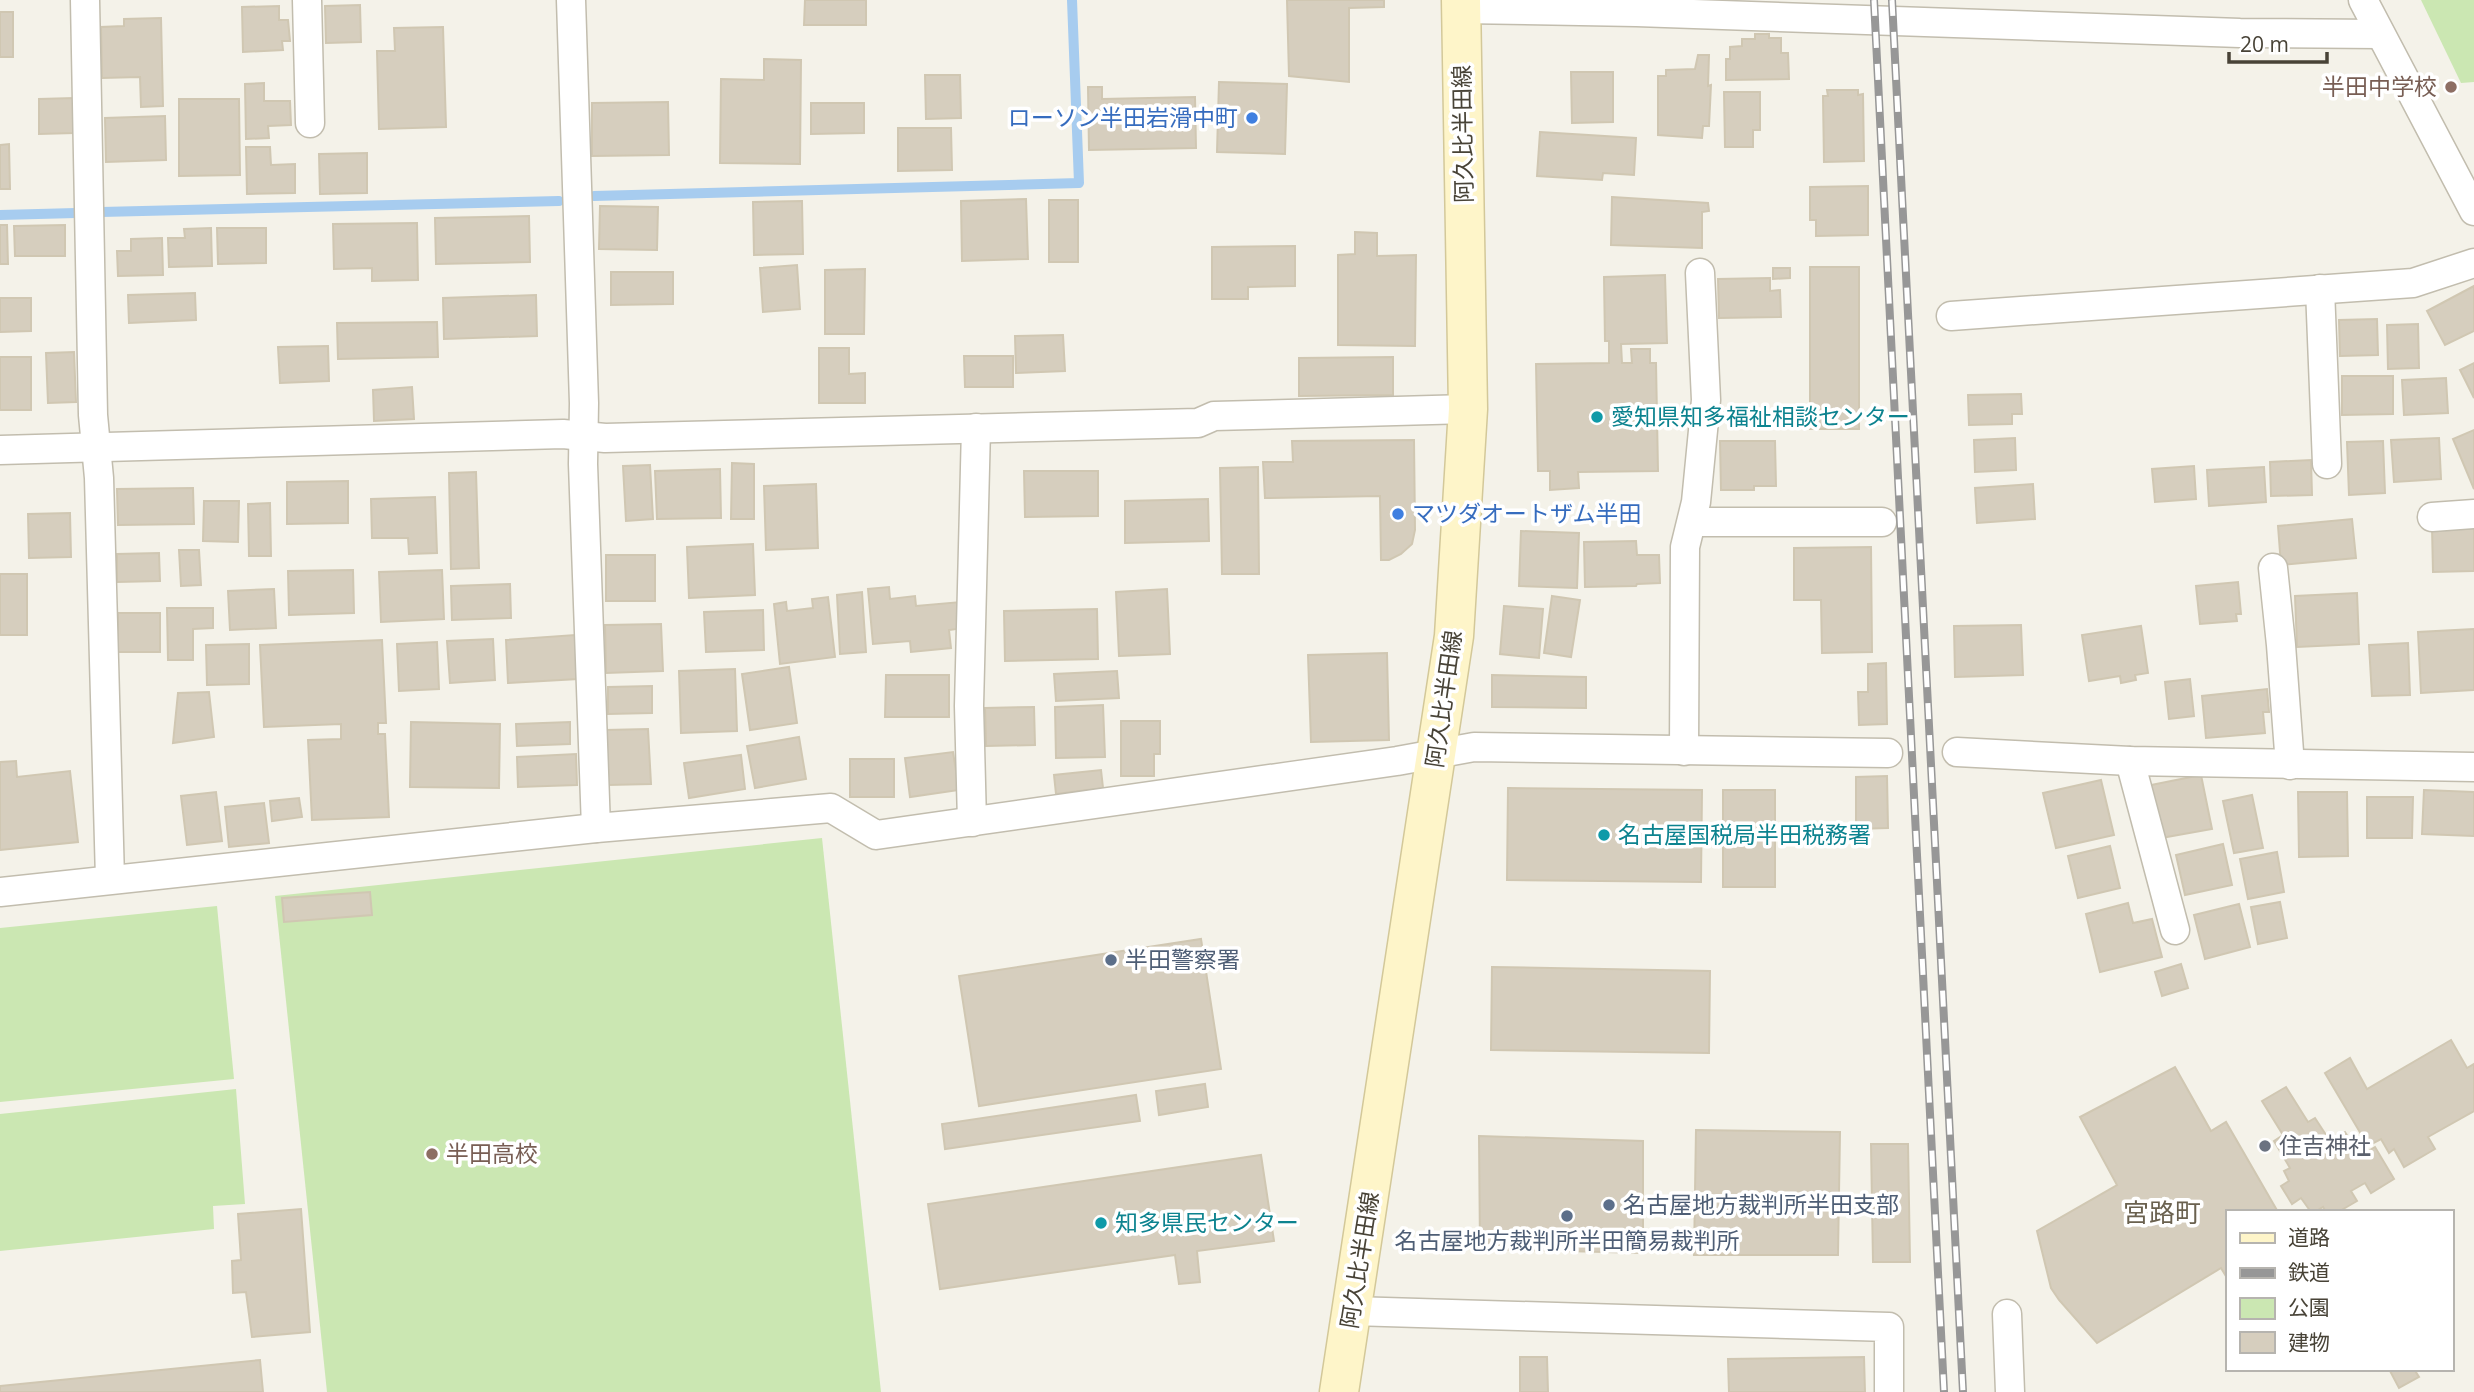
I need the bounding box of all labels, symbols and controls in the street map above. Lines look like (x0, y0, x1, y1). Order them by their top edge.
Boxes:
scale bar (2229, 21, 2327, 65)
text: 20 m (2240, 30, 2289, 58)
street label: 阿久比半田線 (1445, 65, 1479, 203)
place label: 半田中学校 (2322, 70, 2437, 102)
marker: 半田中学校 (2443, 79, 2459, 95)
place label: ローソン半田岩滑中町 (1008, 101, 1238, 133)
marker: ローソン半田岩滑中町 (1244, 110, 1260, 126)
place label: 愛知県知多福祉相談センター (1611, 400, 1910, 432)
marker: 愛知県知多福祉相談センター (1589, 409, 1605, 425)
place label: マツダオートザム半田 (1412, 497, 1642, 529)
marker: マツダオートザム半田 (1390, 506, 1406, 522)
street label: 阿久比半田線 (1418, 628, 1468, 769)
place label: 名古屋国税局半田税務署 (1618, 818, 1871, 850)
marker: 名古屋国税局半田税務署 (1596, 827, 1612, 843)
place label: 半田警察署 (1125, 943, 1240, 975)
marker: 半田警察署 (1103, 952, 1119, 968)
place label: 住吉神社 (2279, 1129, 2371, 1161)
place label: 半田高校 (446, 1137, 538, 1169)
marker: 住吉神社 (2257, 1138, 2273, 1154)
marker: 半田高校 (424, 1146, 440, 1162)
place label: 名古屋地方裁判所半田支部 (1623, 1188, 1899, 1220)
street label: 阿久比半田線 (1332, 1189, 1386, 1330)
district label: 宮路町 (2123, 1194, 2201, 1230)
marker: 名古屋地方裁判所半田支部 (1601, 1197, 1617, 1213)
place label: 知多県民センター (1115, 1206, 1299, 1238)
marker: 名古屋地方裁判所半田簡易裁判所 (1559, 1208, 1575, 1224)
legend (2226, 1210, 2453, 1371)
marker: 知多県民センター (1093, 1215, 1109, 1231)
text: 道路 (2288, 1223, 2330, 1251)
place label: 名古屋地方裁判所半田簡易裁判所 (1395, 1224, 1740, 1256)
text: 鉄道 (2288, 1258, 2330, 1286)
text: 公園 (2288, 1293, 2330, 1321)
text: 建物 (2288, 1328, 2330, 1356)

